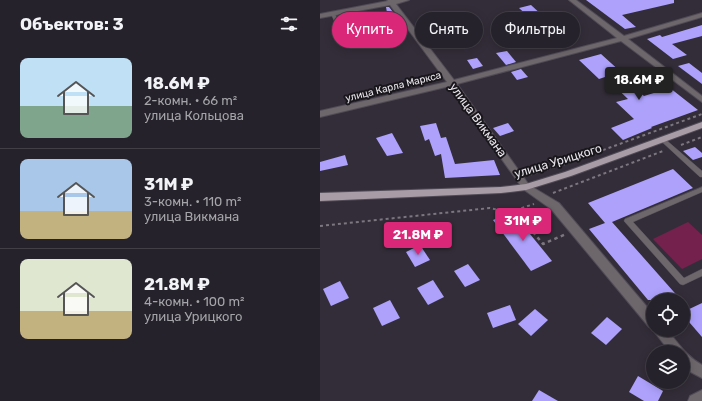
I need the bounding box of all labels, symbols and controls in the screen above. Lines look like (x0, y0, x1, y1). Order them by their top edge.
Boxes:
chip: Купить (332, 12, 407, 48)
chip: Снять (415, 12, 483, 48)
chip: Фильтры (491, 12, 580, 48)
icon: filters (278, 13, 300, 35)
text: Объектов: 3 (20, 14, 124, 34)
pin: 18.6M ₽ (602, 67, 676, 101)
street label: улица Карла Маркса (344, 69, 442, 105)
text: 18.6M ₽ (614, 72, 664, 87)
text: 18.6M ₽ (144, 73, 210, 93)
icon: home (52, 74, 100, 122)
street label: улица Викмана (446, 80, 510, 160)
text: 2-комн. · 66 m² (144, 93, 237, 108)
text: улица Кольцова (144, 108, 244, 123)
street label: улица Урицкого (513, 141, 604, 181)
text: 31M ₽ (144, 174, 193, 194)
icon: home (52, 175, 100, 223)
text: 3-комн. · 110 m² (144, 194, 242, 209)
pin: 31M ₽ (495, 208, 551, 242)
text: улица Викмана (144, 209, 239, 224)
text: 31M ₽ (504, 213, 542, 228)
pin: 21.8M ₽ (381, 222, 455, 256)
text: 21.8M ₽ (393, 227, 443, 242)
text: 21.8M ₽ (144, 274, 210, 294)
icon: home (52, 275, 100, 323)
map controls (646, 293, 690, 389)
button: locate (646, 293, 690, 337)
text: 4-комн. · 100 m² (144, 294, 244, 309)
text: улица Урицкого (144, 309, 242, 324)
button: layers (646, 345, 690, 389)

